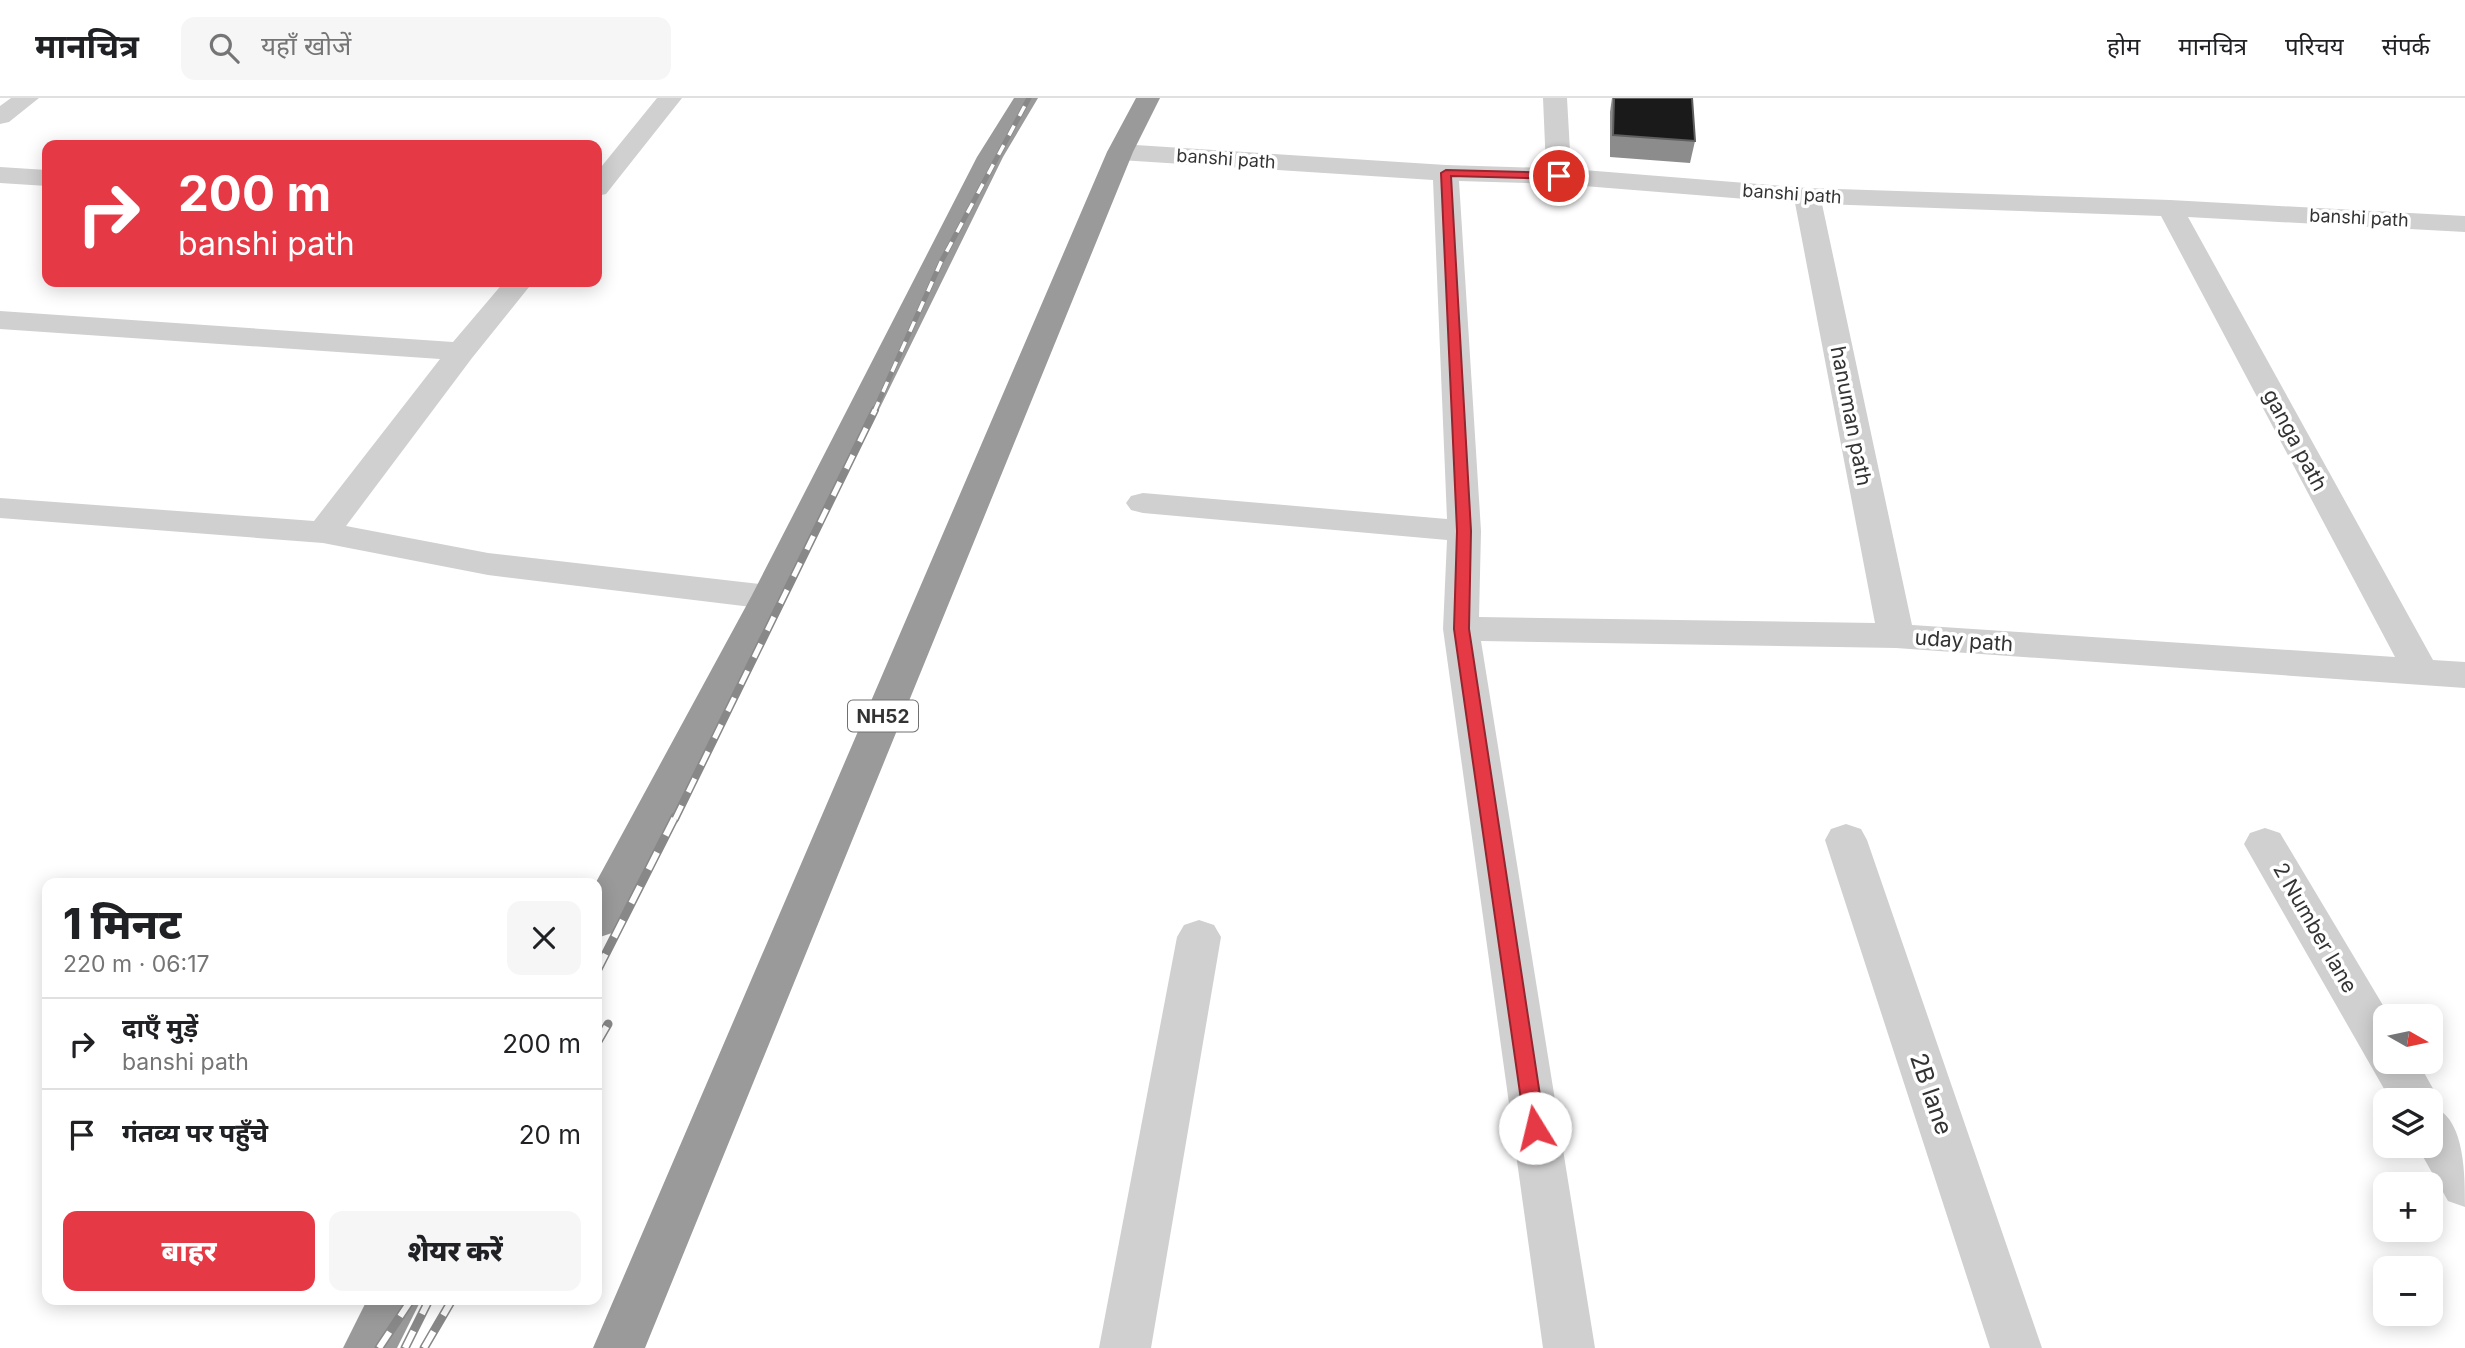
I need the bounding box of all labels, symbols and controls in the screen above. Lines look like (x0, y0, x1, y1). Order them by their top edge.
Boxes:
search box (181, 17, 671, 80)
text: मानचित्र (35, 26, 139, 66)
icon: search (205, 29, 243, 67)
text: यहाँ खोजें (261, 30, 351, 61)
text: होम (2107, 32, 2140, 61)
text: मानचित्र (2178, 32, 2247, 61)
text: परिचय (2285, 32, 2344, 61)
text: संपर्क (2382, 32, 2430, 61)
street label: banshi path (1176, 145, 1276, 172)
pin (1529, 146, 1589, 206)
icon: arrive (1540, 157, 1578, 195)
text: 200 m (178, 164, 331, 223)
icon: right (63, 168, 154, 259)
street label: banshi path (1742, 180, 1842, 207)
street label: banshi path (2309, 204, 2409, 231)
text: banshi path (178, 224, 355, 263)
street label: hanuman path (1826, 344, 1877, 488)
street label: ganga path (2258, 385, 2333, 495)
street label: uday path (1914, 625, 2014, 656)
road number: NH52 (848, 701, 918, 732)
street label: 2 Number lane (2268, 858, 2363, 997)
text: 1 मिनट (63, 898, 181, 949)
button: close (507, 901, 581, 975)
text: 220 m · 06:17 (63, 950, 210, 978)
north arrow (2373, 1004, 2443, 1074)
map controls (2373, 1004, 2443, 1326)
text: दाएँ मुड़ें (122, 1012, 198, 1043)
icon: right (63, 1025, 101, 1063)
text: 200 m (502, 1028, 581, 1059)
text: banshi path (122, 1048, 249, 1076)
street label: 2B lane (1904, 1049, 1959, 1139)
button: layers (2373, 1088, 2443, 1158)
position arrow (1498, 1091, 1572, 1165)
icon: arrive (63, 1116, 101, 1154)
text: गंतव्य पर पहुँचे (122, 1117, 268, 1148)
text: 20 m (519, 1119, 581, 1150)
button: + (2373, 1172, 2443, 1242)
button: बाहर (63, 1211, 315, 1291)
button: शेयर करें (329, 1211, 581, 1291)
button: − (2373, 1256, 2443, 1326)

